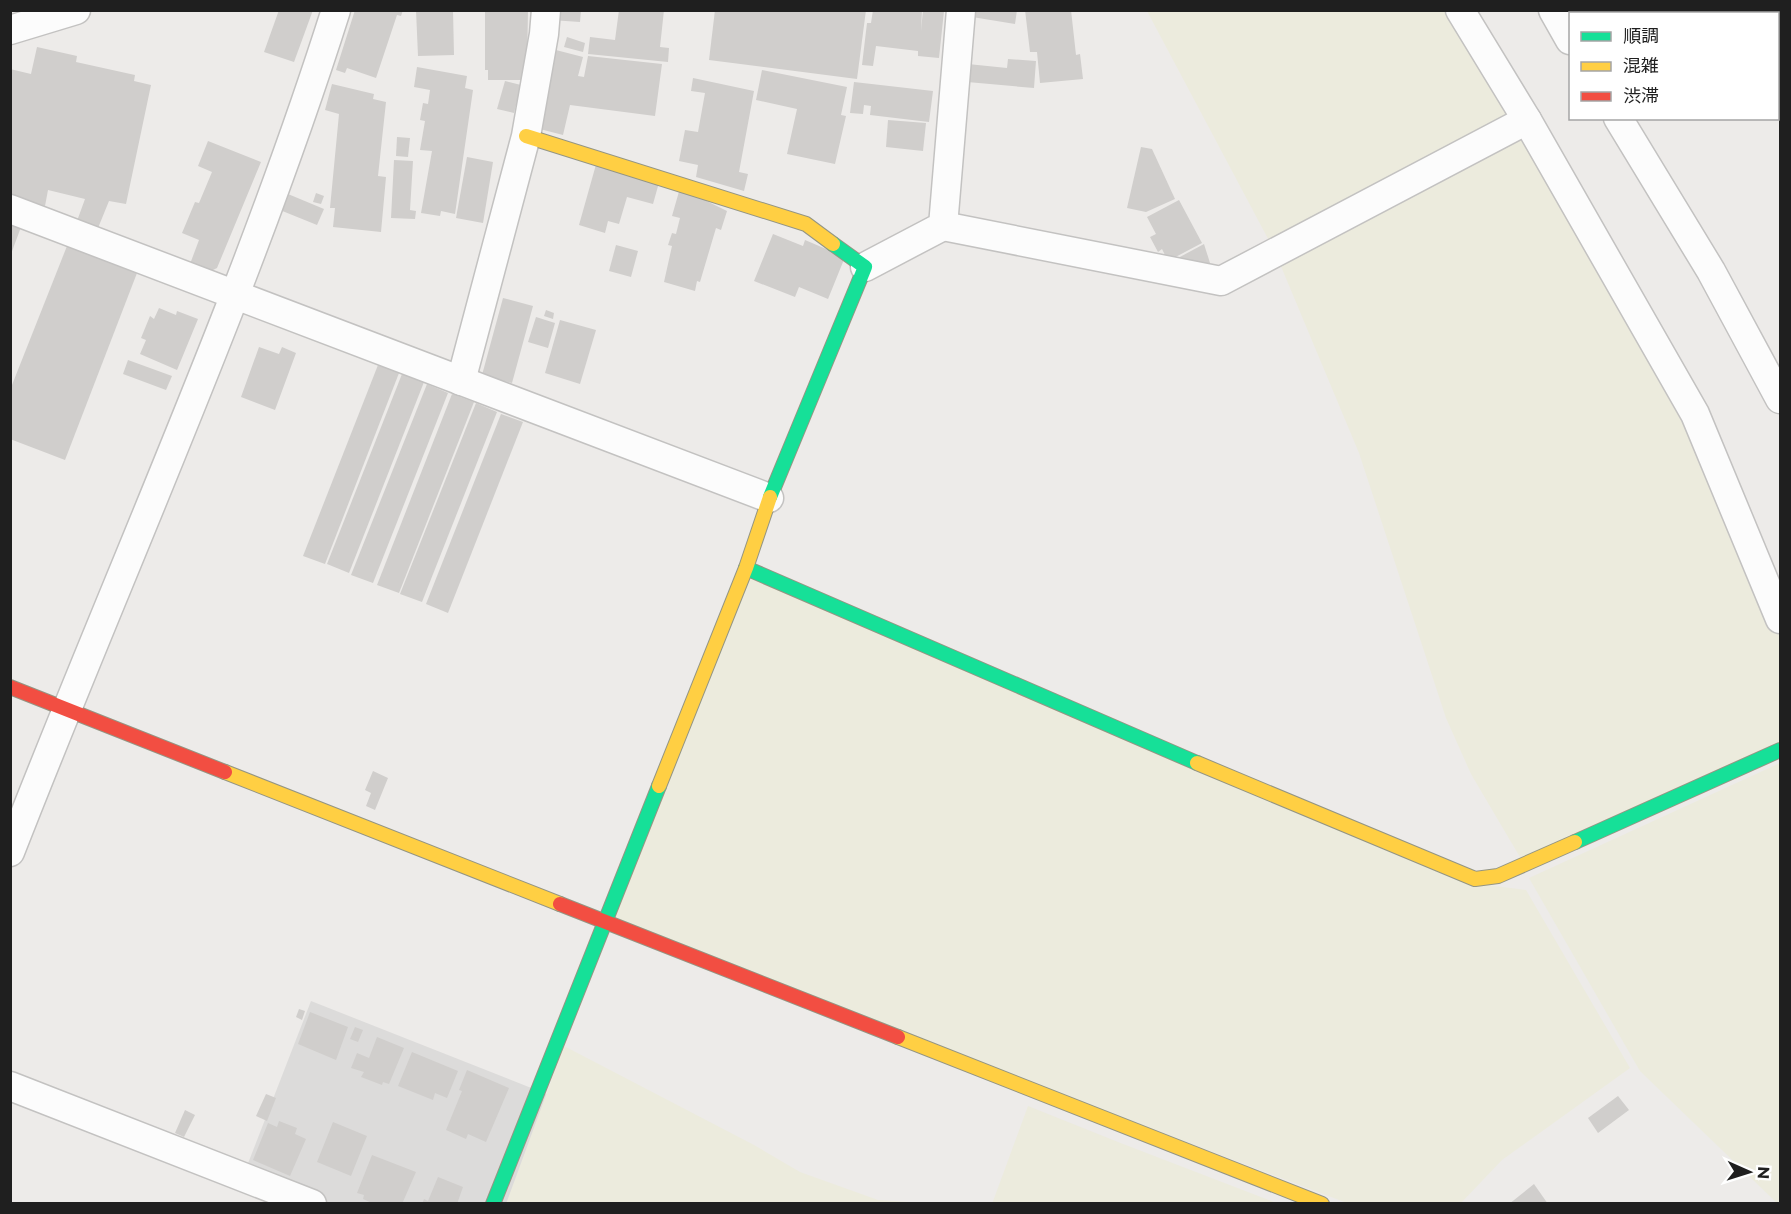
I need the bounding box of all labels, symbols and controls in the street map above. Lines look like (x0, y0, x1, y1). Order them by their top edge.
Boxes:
legend (1569, 12, 1779, 120)
text: 順調 (1623, 25, 1659, 47)
text: 混雑 (1623, 55, 1659, 77)
text: 渋滞 (1623, 85, 1659, 107)
north arrow (1719, 1142, 1779, 1202)
text: N (1754, 1166, 1773, 1180)

